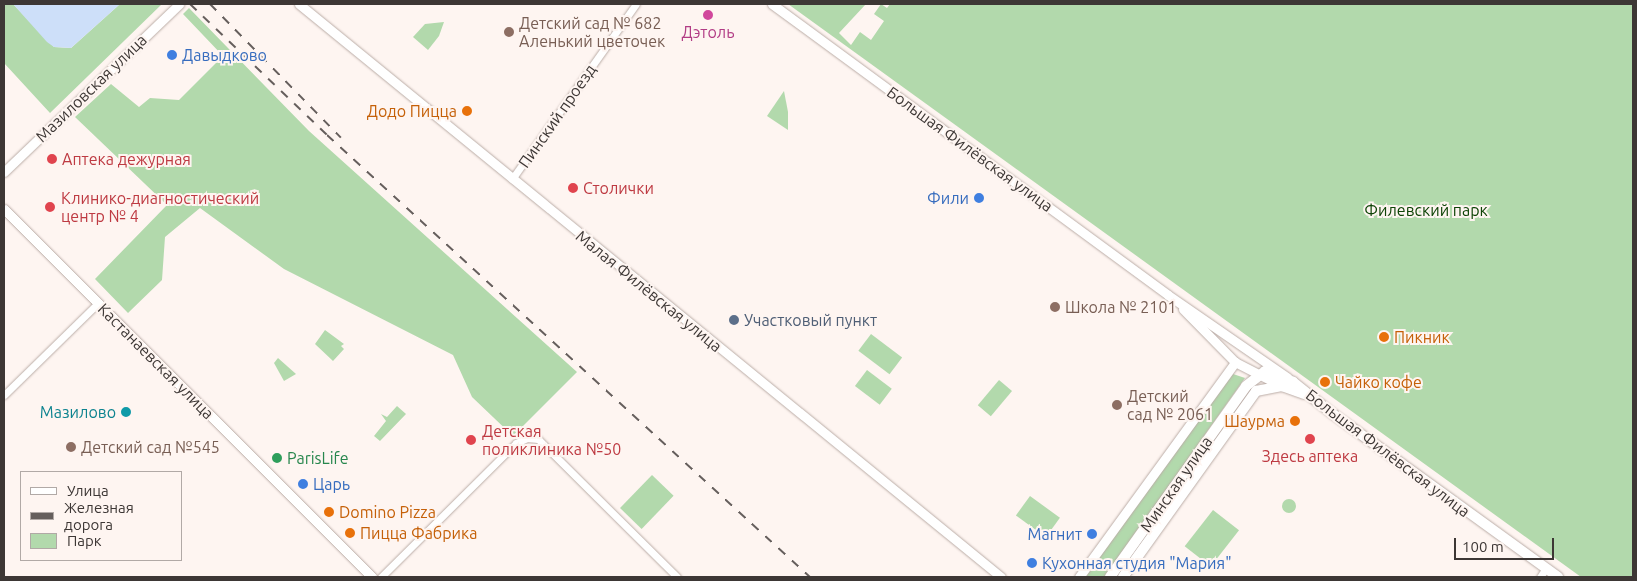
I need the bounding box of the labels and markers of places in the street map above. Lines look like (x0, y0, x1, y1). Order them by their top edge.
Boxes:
marker: Дэтоль (702, 9, 714, 21)
place label: Детский сад № 682 Аленький цветочек (519, 13, 665, 51)
place label: Дэтоль (682, 22, 734, 42)
marker: Детский сад № 682 Аленький цветочек (503, 26, 515, 38)
place label: Давыдково (182, 45, 267, 65)
marker: Давыдково (166, 49, 178, 61)
place label: Додо Пицца (367, 101, 457, 121)
marker: Додо Пицца (461, 105, 473, 117)
place label: Аптека дежурная (62, 149, 191, 169)
marker: Аптека дежурная (46, 153, 58, 165)
place label: Столички (583, 178, 654, 198)
marker: Столички (567, 182, 579, 194)
place label: Клинико-диагностический центр № 4 (61, 188, 259, 226)
place label: Фили (927, 188, 969, 208)
marker: Фили (973, 192, 985, 204)
marker: Клинико-диагностический центр № 4 (43, 200, 57, 214)
place label: Школа № 2101 (1065, 297, 1176, 317)
marker: Школа № 2101 (1049, 301, 1061, 313)
place label: Участковый пункт (744, 310, 877, 330)
marker: Участковый пункт (728, 314, 740, 326)
place label: Пикник (1394, 327, 1450, 347)
marker: Пикник (1378, 331, 1390, 343)
place label: Чайко кофе (1335, 372, 1422, 392)
marker: Чайко кофе (1319, 376, 1331, 388)
place label: Детский сад № 2061 (1127, 386, 1213, 424)
marker: Детский сад № 2061 (1111, 399, 1123, 411)
place label: Мазилово (40, 402, 116, 422)
marker: Мазилово (120, 406, 132, 418)
place label: Шаурма (1224, 411, 1285, 431)
marker: Шаурма (1289, 415, 1301, 427)
place label: Детская поликлиника №50 (482, 421, 621, 459)
marker: Детская поликлиника №50 (464, 433, 478, 447)
marker: Здесь аптека (1304, 433, 1316, 445)
place label: Детский сад №545 (81, 437, 220, 457)
marker: Детский сад №545 (65, 441, 77, 453)
place label: Здесь аптека (1262, 446, 1358, 466)
place label: ParisLife (287, 448, 348, 468)
marker: ParisLife (271, 452, 283, 464)
place label: Царь (313, 474, 350, 494)
marker: Царь (297, 478, 309, 490)
place label: Domino Pizza (339, 502, 436, 522)
marker: Domino Pizza (323, 506, 335, 518)
place label: Пицца Фабрика (360, 523, 478, 543)
place label: Магнит (1028, 524, 1082, 544)
marker: Пицца Фабрика (344, 527, 356, 539)
marker: Магнит (1086, 528, 1098, 540)
place label: Кухонная студия "Мария" (1042, 553, 1232, 573)
marker: Кухонная студия "Мария" (1026, 557, 1038, 569)

